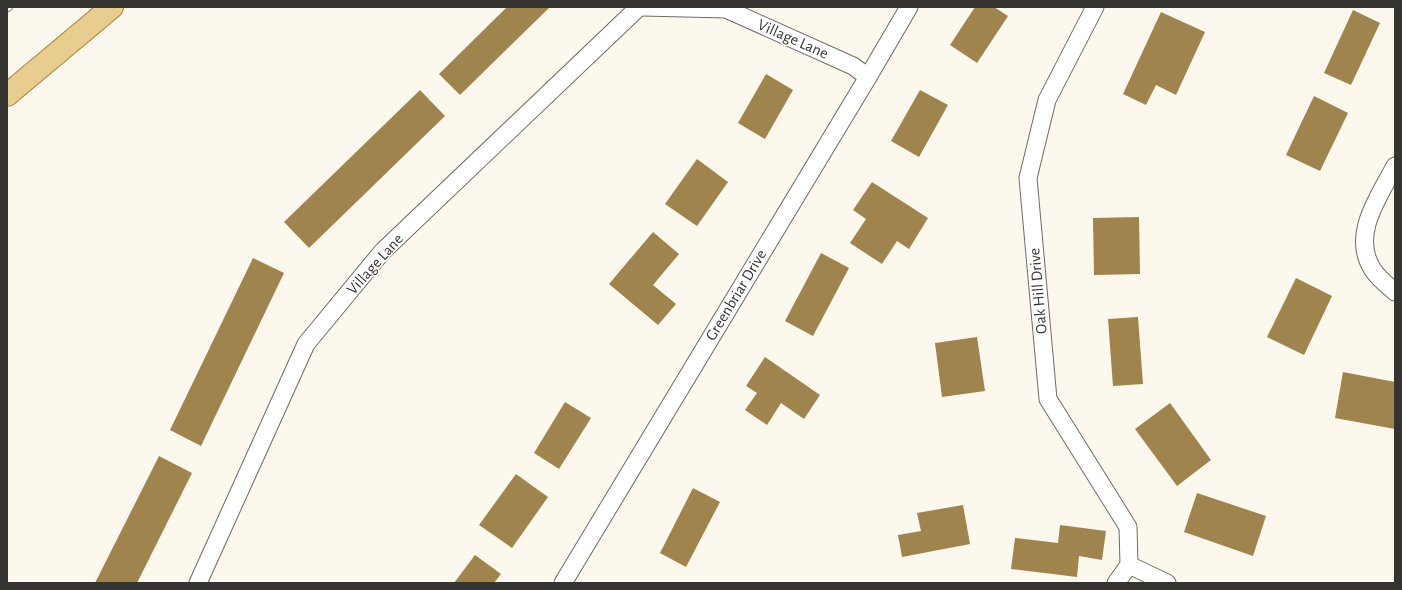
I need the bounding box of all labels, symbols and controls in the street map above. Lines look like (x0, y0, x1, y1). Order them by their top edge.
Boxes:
street label: Village Lane (755, 16, 831, 62)
street label: Village Lane (344, 231, 406, 297)
street label: Greenbriar Drive (703, 247, 769, 343)
street label: Oak Hill Drive (1026, 247, 1050, 335)

